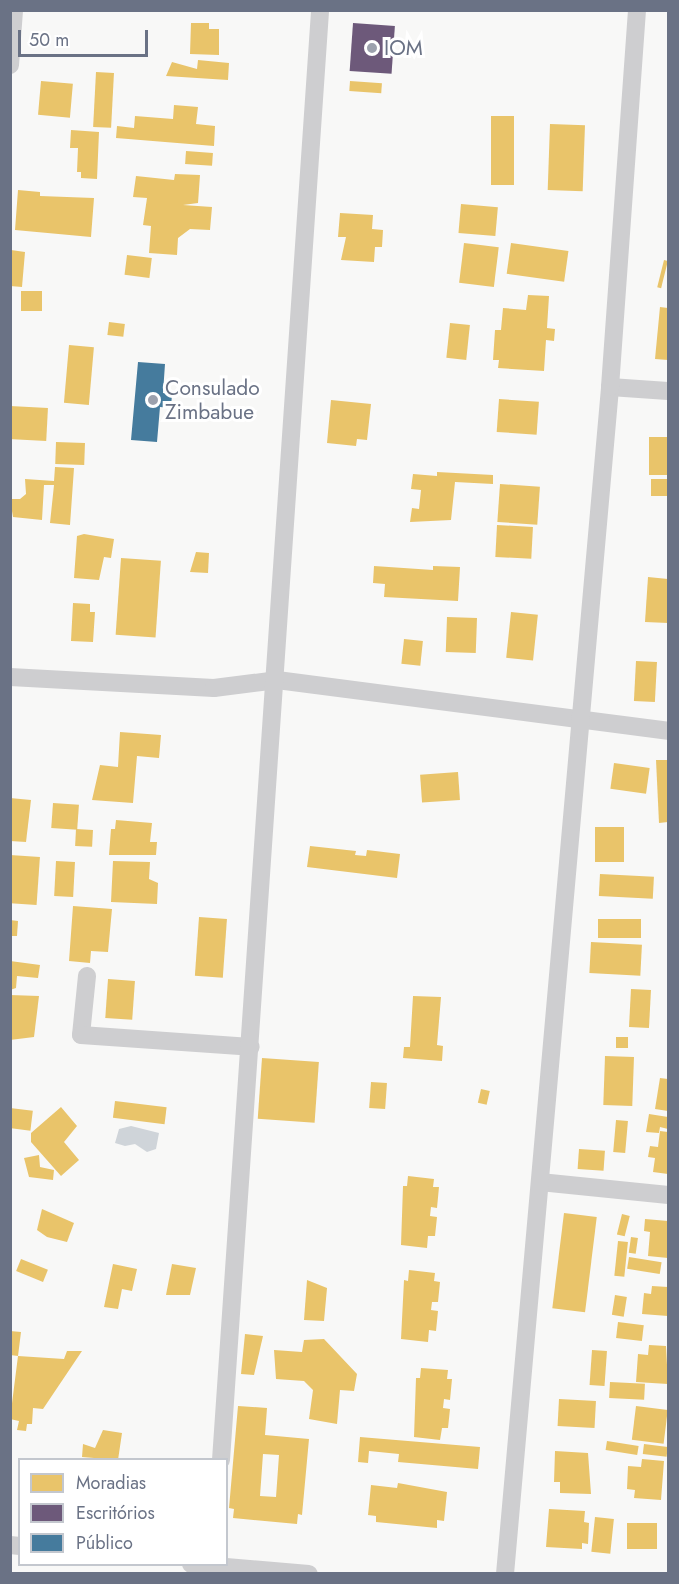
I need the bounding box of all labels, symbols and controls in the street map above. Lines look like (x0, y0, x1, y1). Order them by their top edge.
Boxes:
scale bar (21, 18, 152, 56)
text: 50 m (29, 27, 69, 53)
place label: IOM (384, 35, 423, 61)
marker: IOM (365, 41, 379, 55)
place label: Consulado Zimbabue (165, 375, 260, 425)
marker: Consulado Zimbabue (146, 393, 160, 407)
legend (18, 1458, 228, 1566)
text: Moradias (76, 1470, 146, 1496)
text: Escritórios (76, 1500, 155, 1526)
text: Público (76, 1530, 133, 1556)

